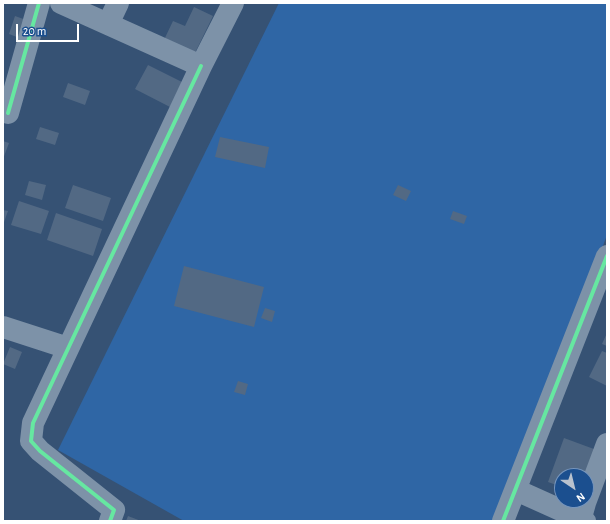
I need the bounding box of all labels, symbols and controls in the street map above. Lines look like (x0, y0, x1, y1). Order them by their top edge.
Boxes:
scale bar (18, 16, 81, 42)
text: 20 m (23, 25, 46, 37)
north arrow (554, 468, 594, 508)
text: N (574, 491, 587, 504)

